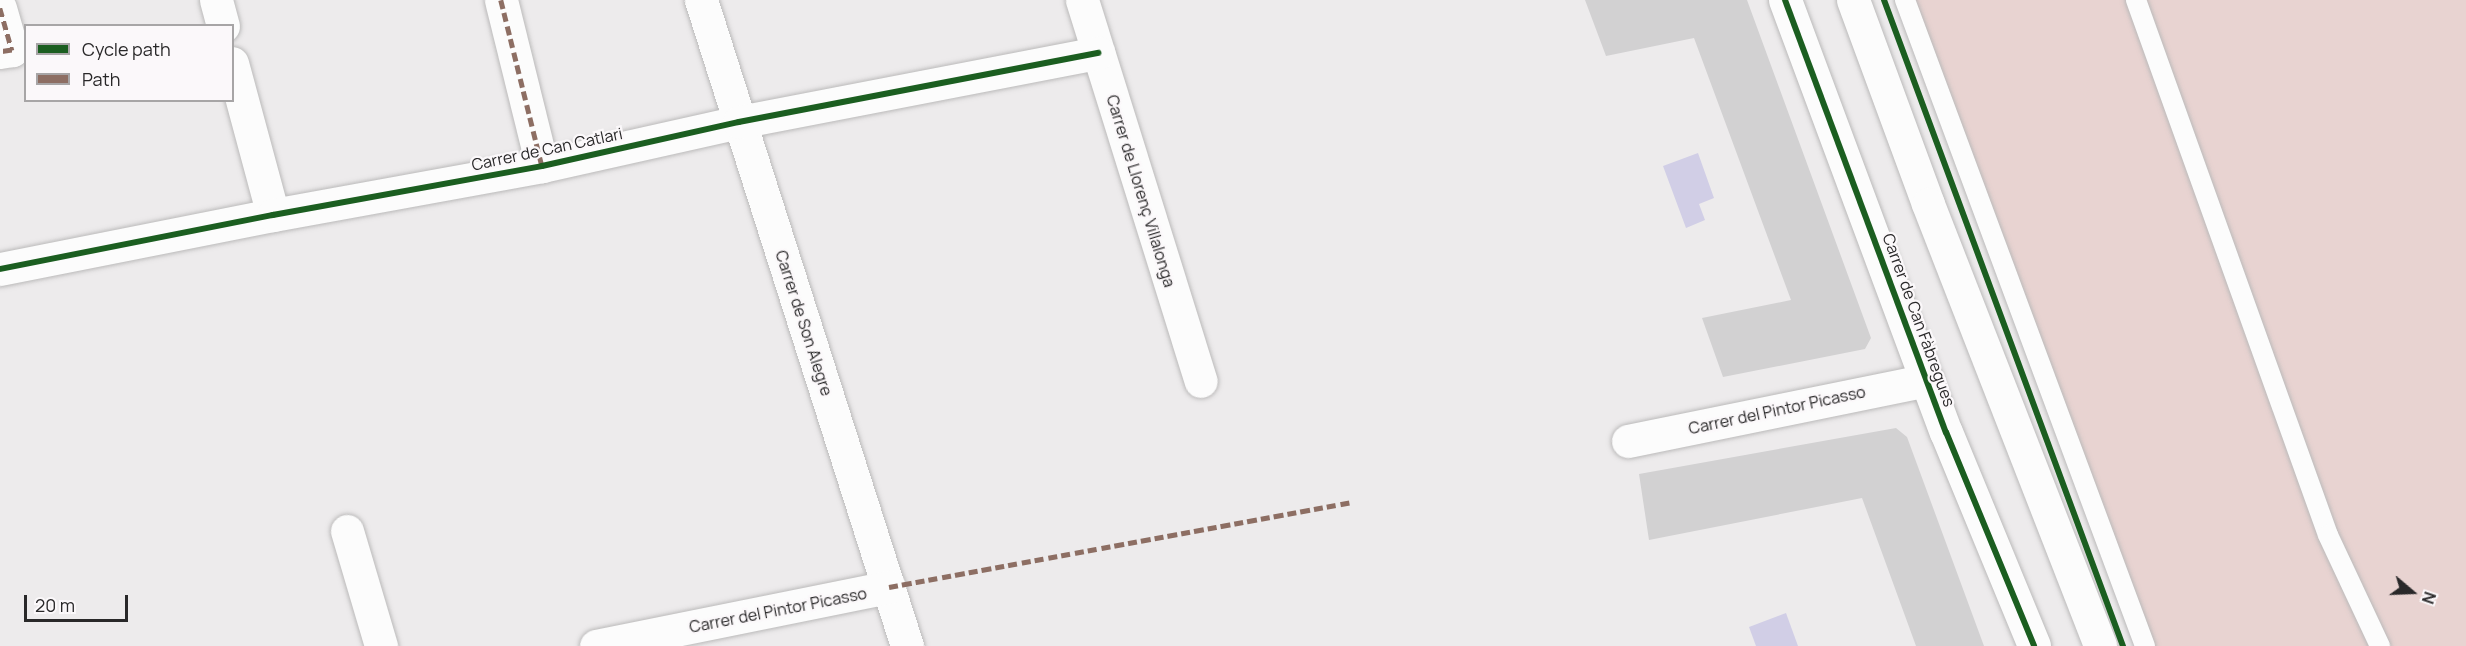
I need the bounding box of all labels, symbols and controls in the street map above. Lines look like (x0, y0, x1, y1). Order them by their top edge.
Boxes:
legend (24, 24, 234, 102)
text: Cycle path (82, 37, 171, 61)
text: Path (82, 67, 120, 91)
street label: Carrer de Llorenç Villalonga (1103, 92, 1179, 290)
street label: Carrer de Can Catlari (470, 124, 624, 174)
street label: Carrer de Can Fàbregues (1879, 231, 1959, 409)
street label: Carrer de Son Alegre (771, 248, 837, 398)
street label: Carrer del Pintor Picasso (1687, 382, 1867, 438)
north arrow (2382, 562, 2442, 622)
scale bar (27, 583, 130, 621)
street label: Carrer del Pintor Picasso (688, 583, 868, 637)
text: N (2417, 589, 2441, 607)
text: 20 m (35, 593, 75, 617)

